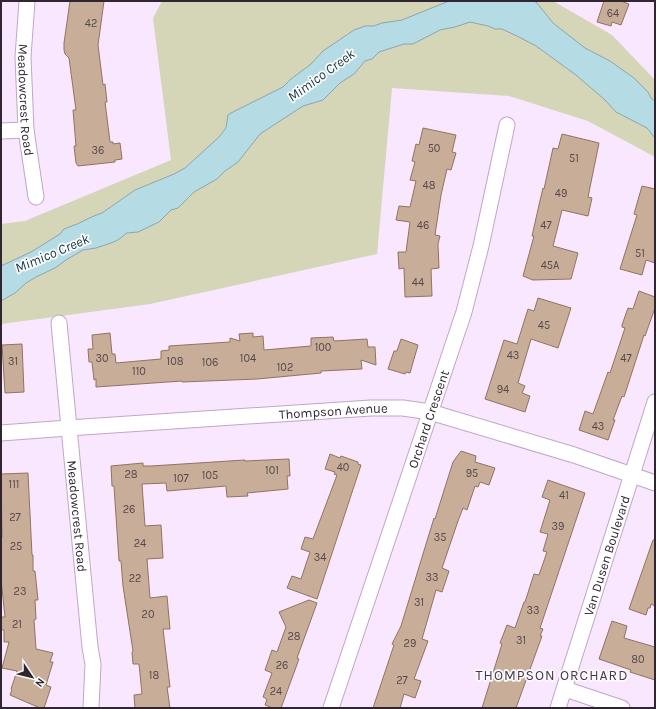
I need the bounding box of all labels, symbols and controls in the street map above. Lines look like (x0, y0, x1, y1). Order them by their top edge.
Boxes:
house number: 64 (607, 7, 619, 20)
house number: 42 (85, 17, 97, 30)
street label: Meadowcrest Road (15, 43, 37, 157)
water label: Mimico Creek (284, 45, 359, 105)
house number: 50 (428, 142, 440, 155)
house number: 36 (92, 144, 104, 157)
house number: 51 (569, 152, 579, 165)
house number: 48 (423, 179, 436, 192)
house number: 49 (555, 187, 567, 200)
house number: 46 (417, 219, 429, 232)
house number: 47 (540, 219, 552, 232)
water label: Mimico Creek (13, 230, 93, 277)
house number: 51 (635, 247, 645, 260)
house number: 45A (541, 259, 560, 272)
house number: 44 (412, 276, 424, 289)
house number: 45 (538, 319, 550, 332)
house number: 100 (315, 341, 331, 354)
house number: 43 (507, 349, 519, 362)
house number: 30 (95, 352, 109, 365)
house number: 104 (240, 352, 256, 365)
house number: 47 (620, 352, 632, 365)
house number: 31 (8, 355, 18, 368)
house number: 108 (167, 355, 184, 368)
house number: 106 (202, 356, 218, 369)
house number: 102 (277, 361, 293, 374)
house number: 110 (132, 365, 146, 378)
street label: Orchard Crescent (405, 368, 452, 470)
house number: 94 (497, 383, 509, 396)
street label: Thompson Avenue (278, 401, 388, 422)
house number: 43 (592, 420, 604, 433)
street label: Meadowcrest Road (64, 460, 90, 573)
house number: 40 (337, 461, 349, 474)
house number: 101 (265, 464, 279, 477)
house number: 95 (466, 467, 478, 480)
house number: 28 (124, 468, 138, 481)
house number: 105 (202, 469, 218, 482)
house number: 107 (173, 472, 189, 485)
house number: 111 (9, 478, 19, 491)
house number: 41 (559, 489, 569, 502)
street label: Van Dusen Boulevard (581, 494, 633, 618)
house number: 26 (123, 503, 135, 516)
house number: 27 (9, 511, 21, 524)
house number: 39 (552, 520, 564, 533)
house number: 35 (434, 531, 446, 544)
house number: 24 (134, 537, 146, 550)
house number: 25 (10, 540, 22, 553)
house number: 34 (314, 551, 326, 564)
house number: 33 (426, 571, 439, 584)
house number: 22 (129, 572, 141, 585)
house number: 23 (14, 585, 26, 598)
house number: 31 (414, 596, 424, 609)
house number: 33 (527, 604, 540, 617)
house number: 20 (142, 608, 154, 621)
house number: 21 (12, 618, 22, 631)
house number: 28 (287, 630, 301, 643)
house number: 31 (516, 634, 526, 647)
house number: 29 (404, 637, 416, 650)
house number: 80 (631, 653, 645, 666)
north arrow (12, 657, 52, 697)
house number: 26 (276, 659, 288, 672)
district label: THOMPSON ORCHARD (476, 667, 628, 684)
house number: 18 (149, 669, 159, 682)
house number: 27 (396, 674, 408, 687)
text: N (32, 675, 47, 689)
house number: 24 (270, 685, 282, 698)

